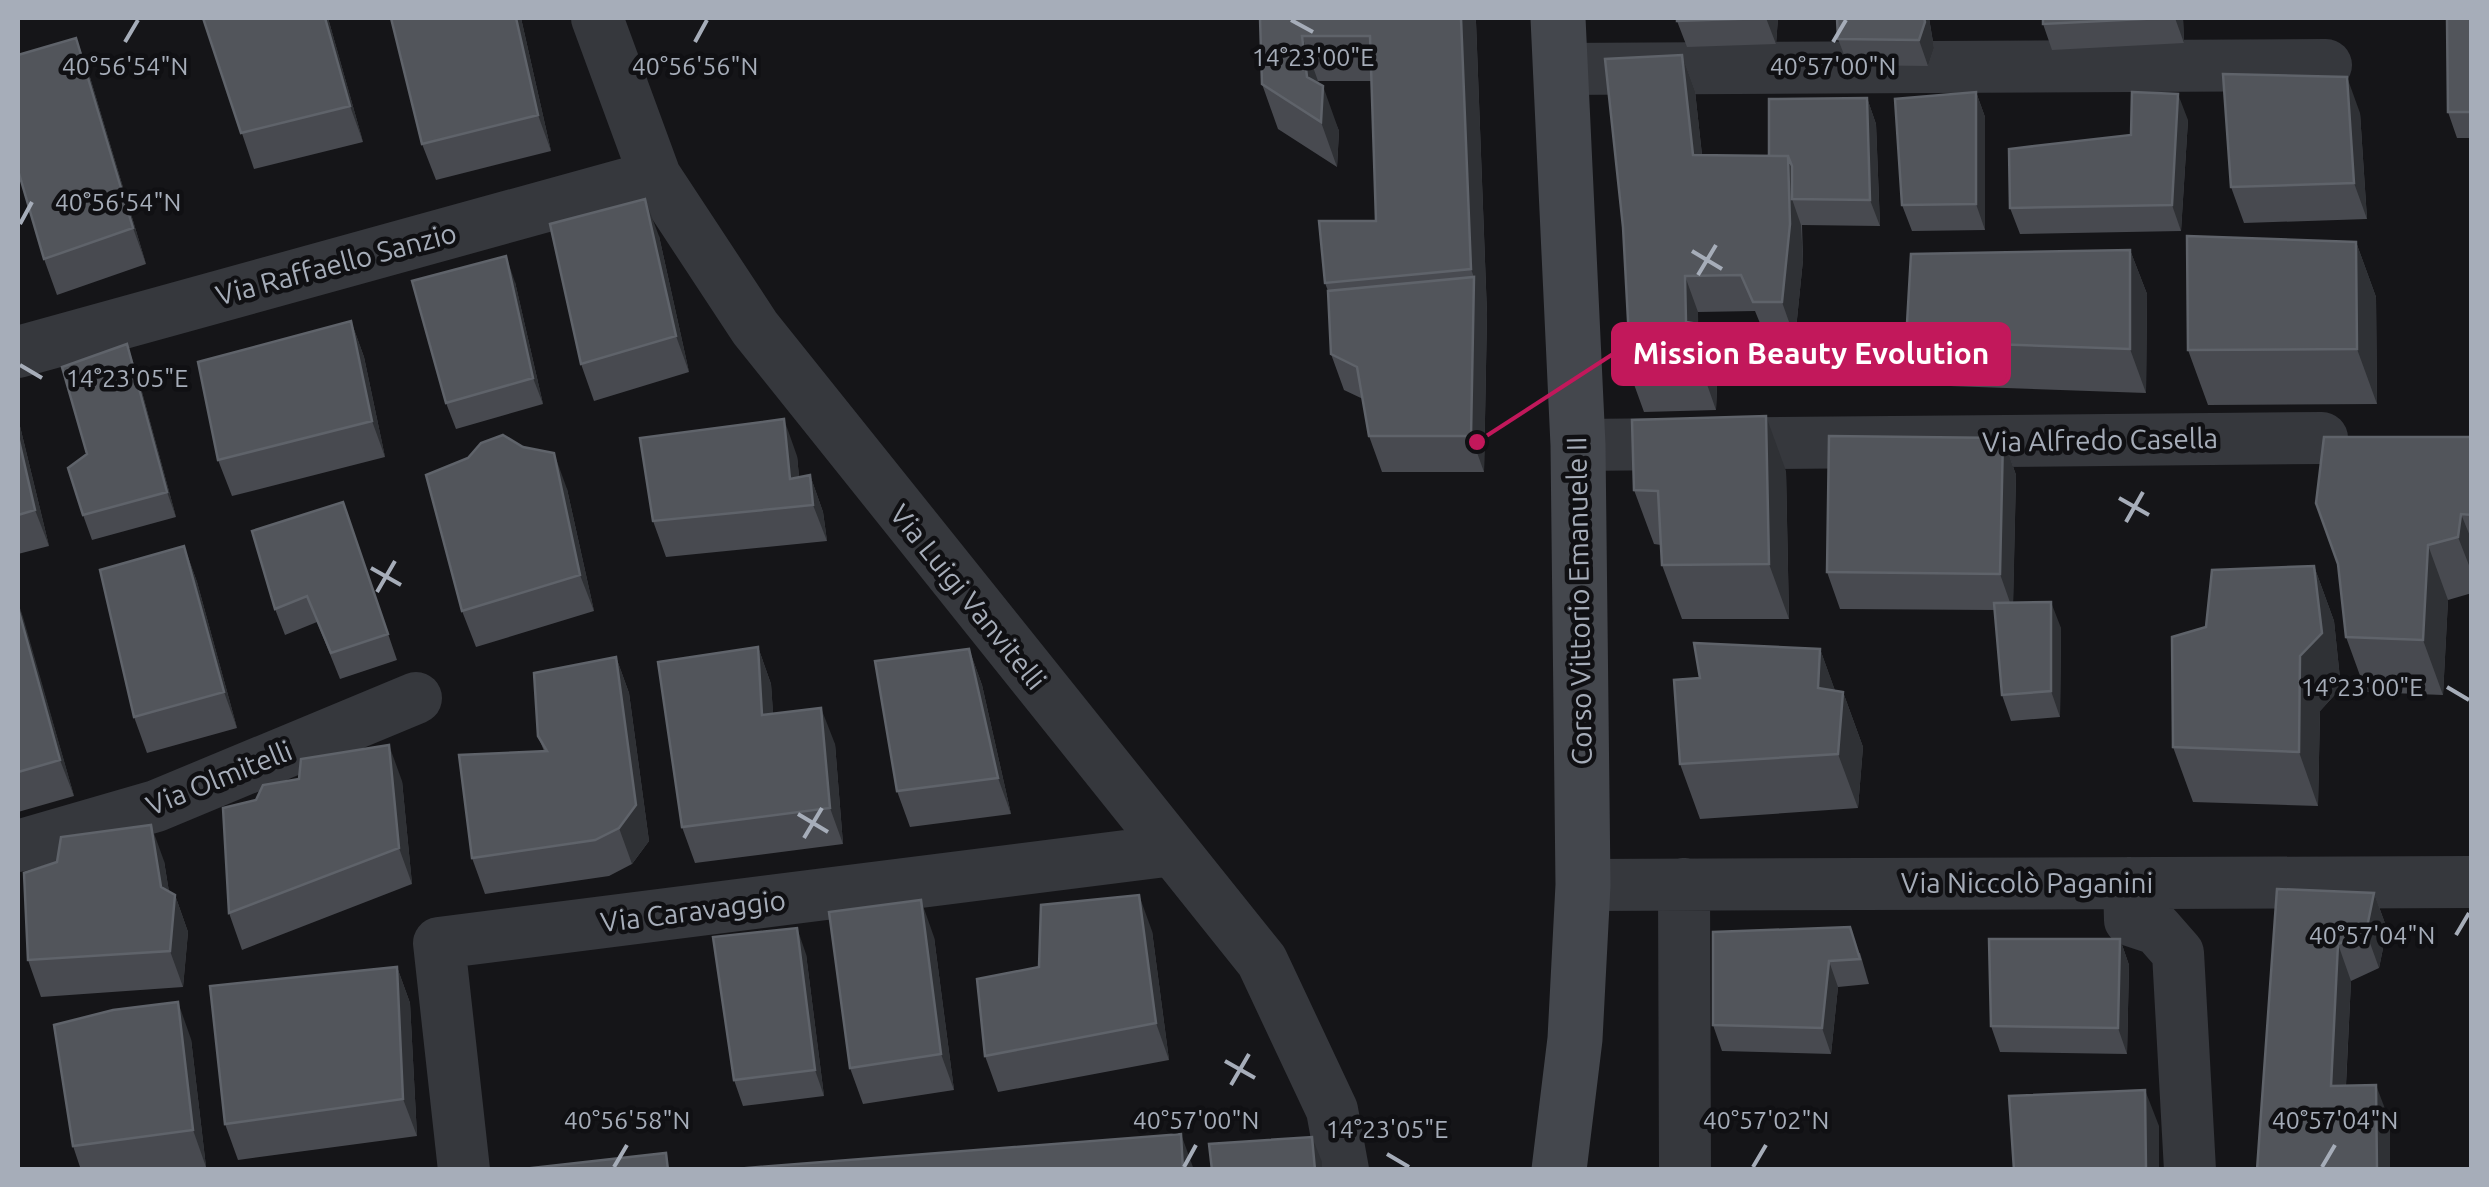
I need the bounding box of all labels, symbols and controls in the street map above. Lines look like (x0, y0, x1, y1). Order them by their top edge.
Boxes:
text: 14°23'00"E (1252, 43, 1374, 71)
text: 40°56'54"N (62, 52, 188, 80)
text: 40°56'56"N (632, 52, 758, 80)
text: 40°57'00"N (1770, 52, 1896, 80)
text: 40°56'54"N (55, 188, 181, 216)
street label: Via Raffaello Sanzio (212, 216, 460, 311)
callout: Mission Beauty Evolution (1613, 324, 2009, 384)
text: Mission Beauty Evolution (1633, 336, 1989, 370)
text: 14°23'05"E (66, 364, 188, 392)
street label: Via Alfredo Casella (1982, 422, 2218, 457)
street label: Corso Vittorio Emanuele II (1560, 437, 1597, 765)
street label: Via Luigi Vanvitelli (884, 498, 1052, 695)
text: 14°23'00"E (2301, 673, 2423, 701)
street label: Via Olmitelli (142, 734, 296, 821)
street label: Via Niccolò Paganini (1901, 867, 2153, 898)
street label: Via Caravaggio (599, 884, 787, 937)
text: 40°57'04"N (2309, 921, 2435, 949)
text: 40°56'58"N (564, 1106, 690, 1134)
text: 40°57'00"N (1133, 1106, 1259, 1134)
text: 40°57'02"N (1703, 1106, 1829, 1134)
text: 40°57'04"N (2272, 1106, 2398, 1134)
text: 14°23'05"E (1326, 1115, 1448, 1143)

